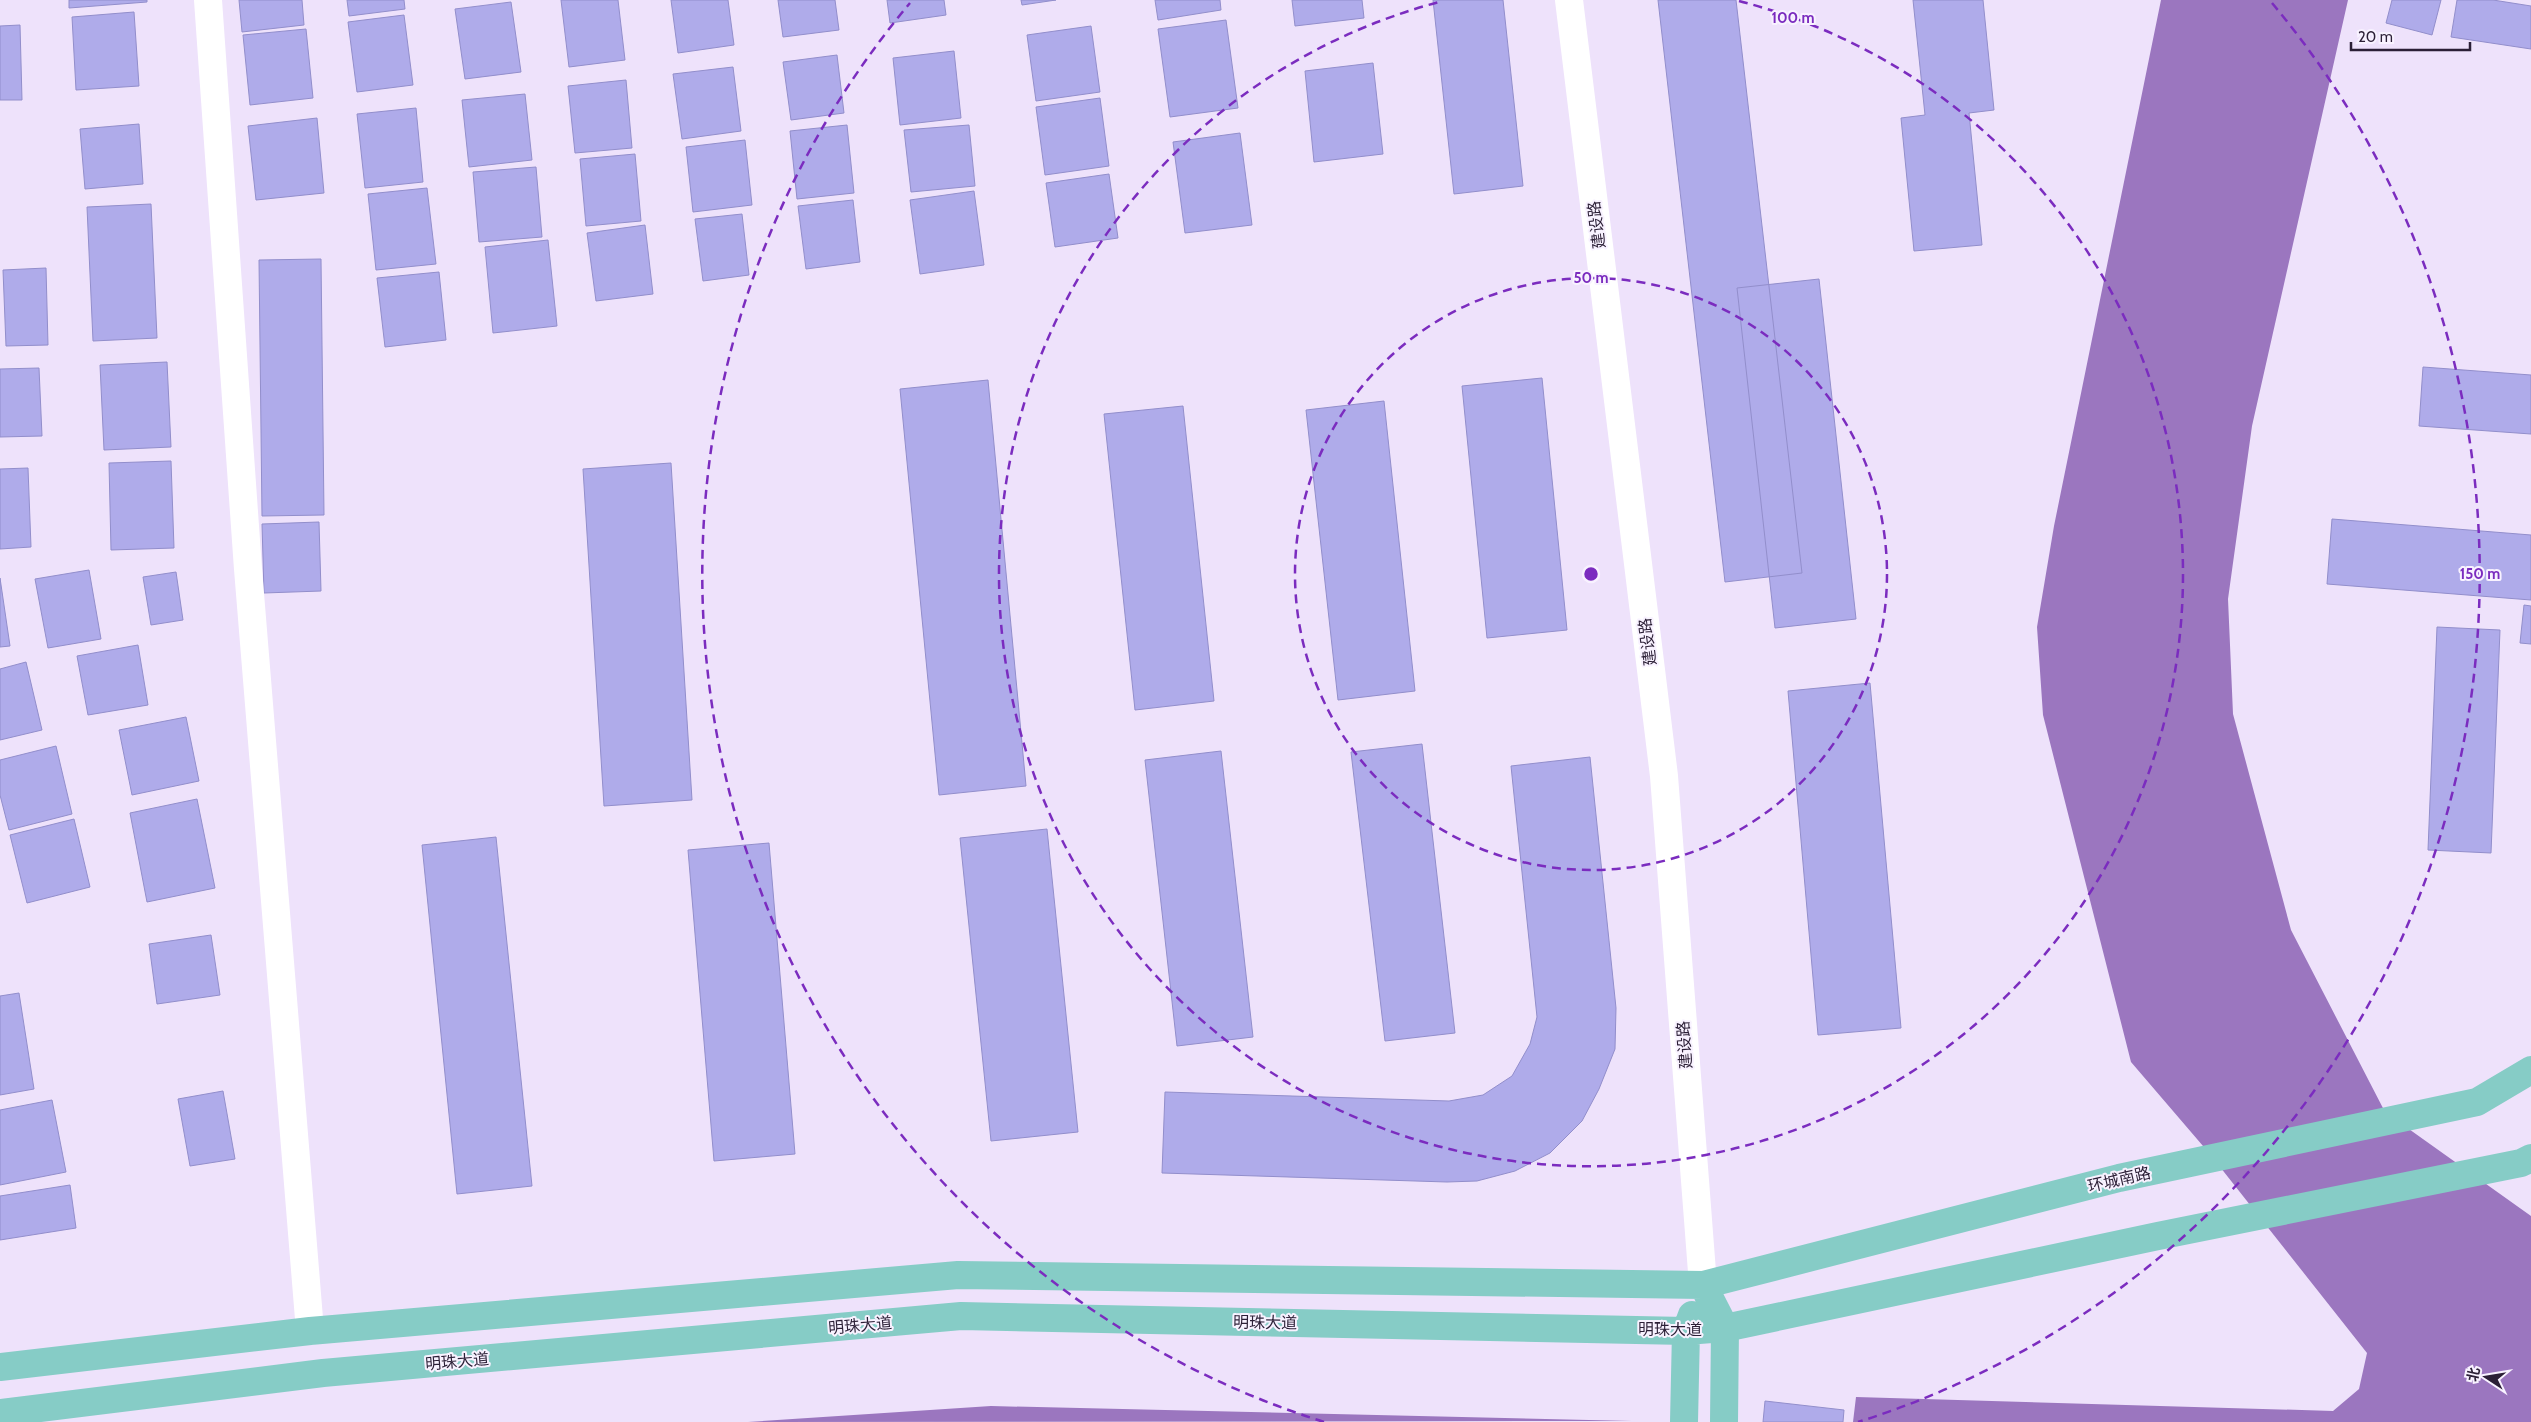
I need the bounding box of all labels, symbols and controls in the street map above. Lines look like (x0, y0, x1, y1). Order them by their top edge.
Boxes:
text: 100 m (1771, 9, 1815, 27)
scale bar (2351, 20, 2470, 52)
text: 20 m (2358, 28, 2393, 46)
street label: 建设路 (1584, 200, 1609, 250)
text: 50 m (1573, 269, 1609, 287)
centre of rings (1582, 565, 1600, 583)
text: 150 m (2460, 565, 2500, 583)
street label: 建设路 (1635, 617, 1660, 667)
street label: 建设路 (1673, 1020, 1696, 1070)
street label: 环城南路 (2086, 1163, 2152, 1196)
street label: 明珠大道 (1233, 1312, 1297, 1333)
street label: 明珠大道 (827, 1313, 893, 1338)
street label: 明珠大道 (1638, 1320, 1702, 1339)
street label: 明珠大道 (424, 1349, 490, 1374)
north arrow (2461, 1352, 2511, 1402)
text: 北 (2463, 1366, 2484, 1383)

